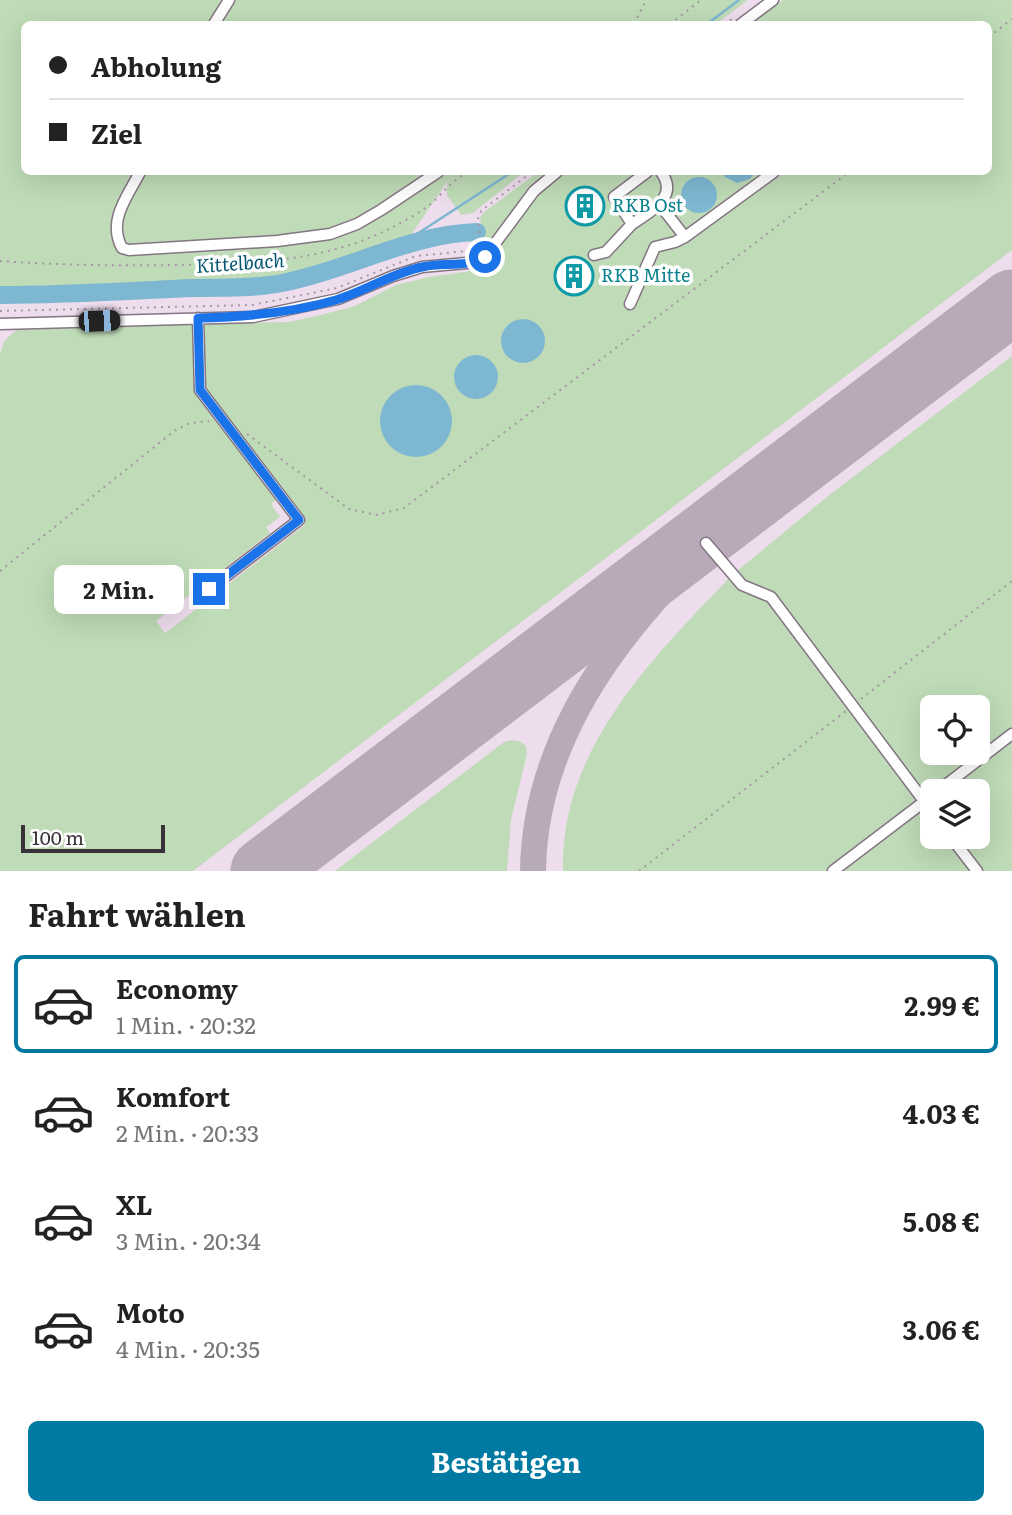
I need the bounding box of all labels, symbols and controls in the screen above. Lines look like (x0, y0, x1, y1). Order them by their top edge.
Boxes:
text: Abholung (91, 46, 221, 85)
text: Ziel (91, 113, 142, 152)
building icon: RKB Ost (564, 185, 606, 227)
place label: RKB Ost (612, 191, 684, 218)
route start (469, 241, 501, 273)
water label: Kittelbach (195, 245, 285, 279)
building icon: RKB Mitte (553, 255, 595, 297)
place label: RKB Mitte (601, 261, 690, 288)
car (78, 310, 121, 332)
callout: 2 Min. (55, 564, 184, 614)
text: 2 Min. (83, 572, 155, 606)
route end (193, 573, 225, 605)
map controls (920, 695, 990, 849)
button: locate (920, 695, 990, 765)
button: layers (920, 779, 990, 849)
scale bar (21, 822, 164, 854)
text: 100 m (32, 823, 84, 851)
text: Fahrt wählen (28, 889, 246, 937)
text: Economy (116, 968, 238, 1007)
icon: car (32, 973, 95, 1036)
text: 2.99 € (904, 985, 980, 1024)
text: 1 Min. · 20:32 (116, 1007, 256, 1041)
text: Komfort (116, 1076, 230, 1115)
icon: car (32, 1081, 95, 1144)
text: 4.03 € (902, 1093, 980, 1132)
text: 2 Min. · 20:33 (116, 1115, 259, 1149)
text: XL (116, 1184, 153, 1223)
icon: car (32, 1189, 95, 1252)
text: 5.08 € (903, 1201, 980, 1240)
text: 3 Min. · 20:34 (116, 1223, 261, 1257)
text: Moto (116, 1292, 185, 1331)
icon: car (32, 1297, 95, 1360)
text: 3.06 € (902, 1309, 980, 1348)
text: 4 Min. · 20:35 (116, 1331, 260, 1365)
button: Bestätigen (28, 1421, 984, 1501)

